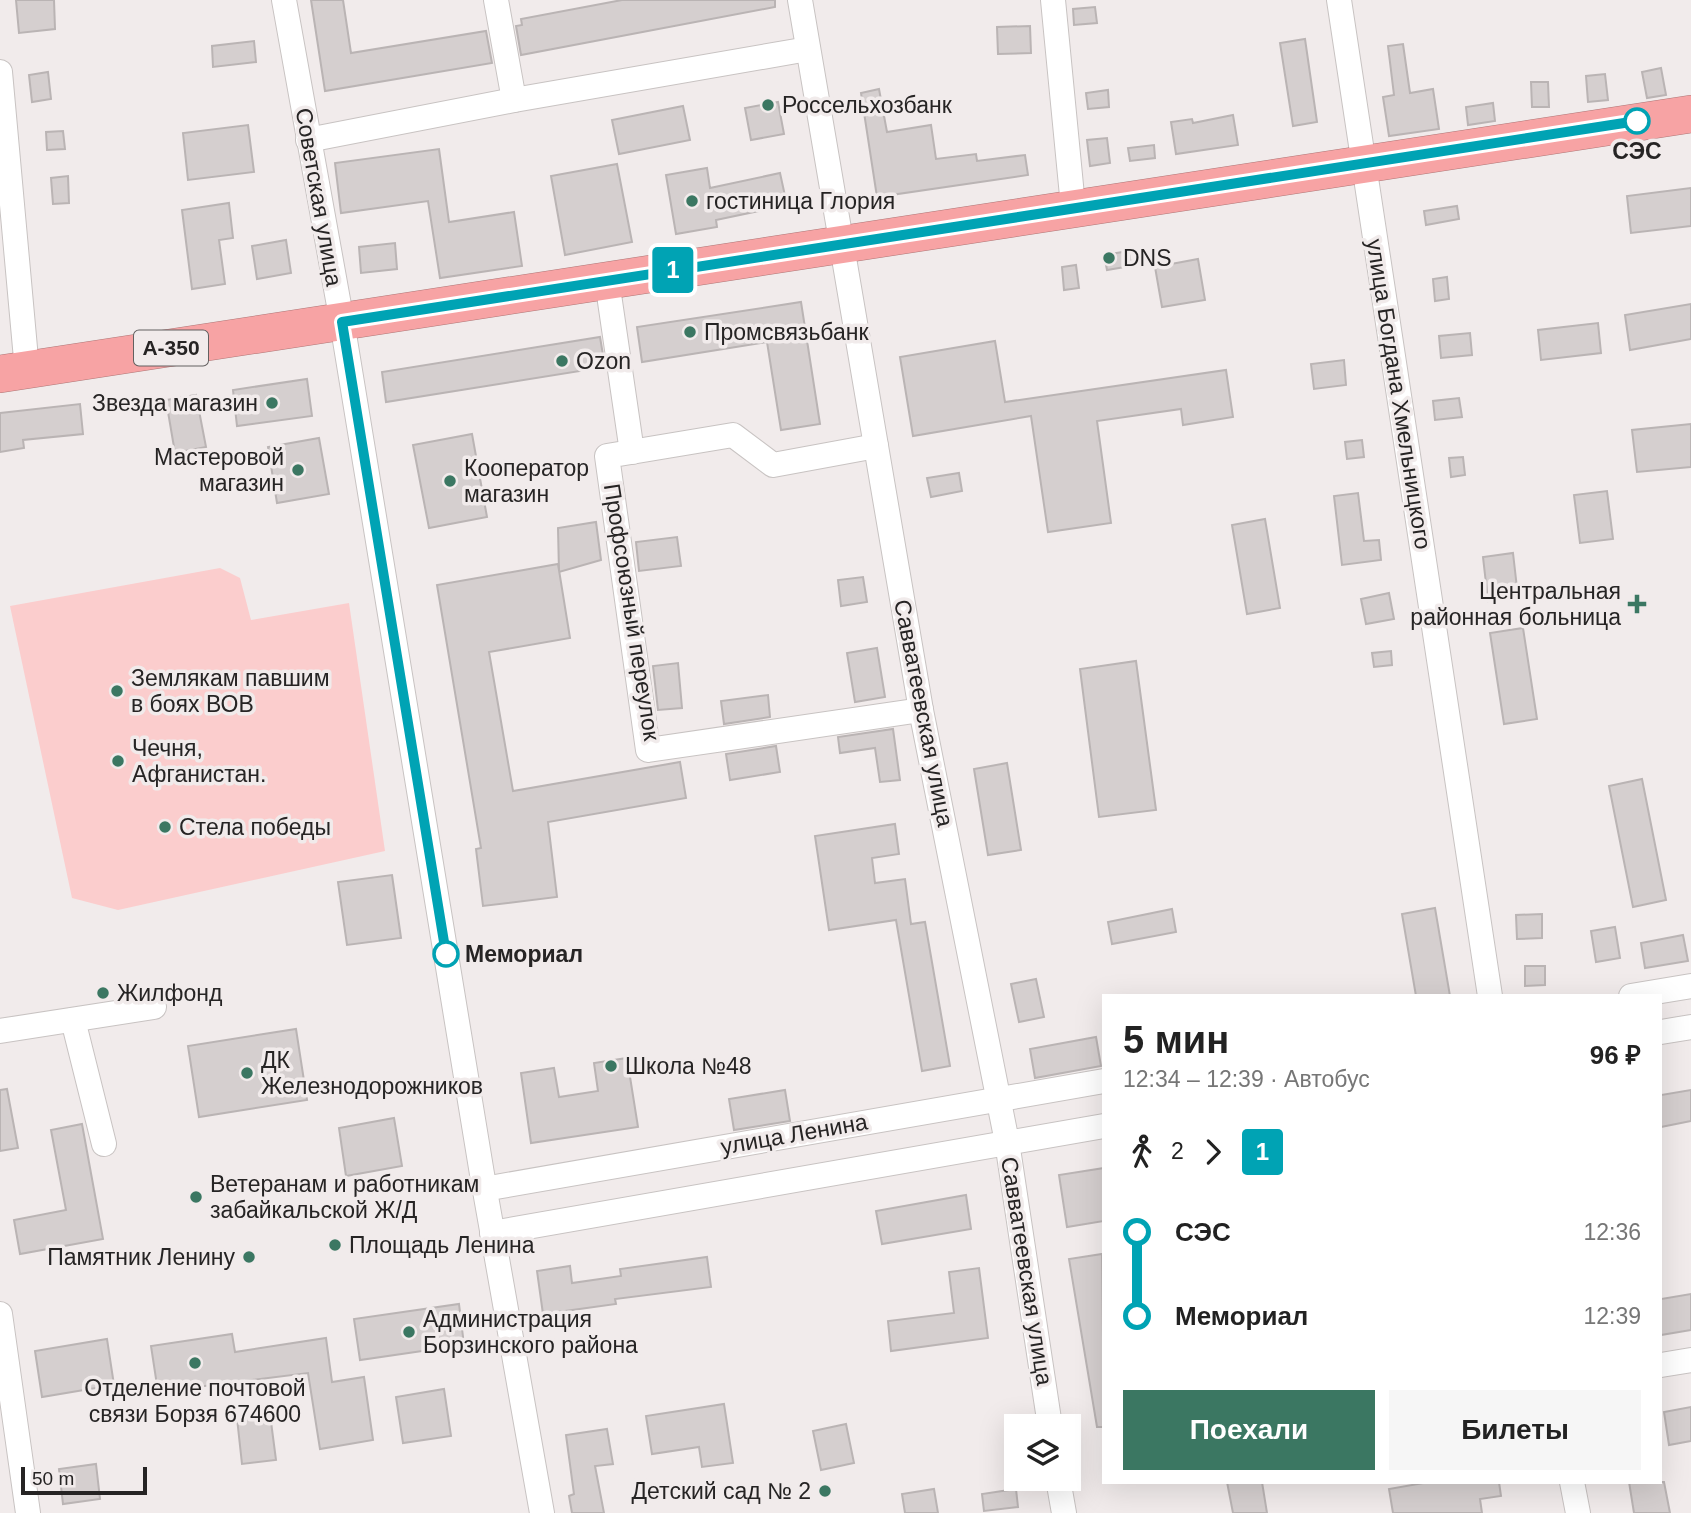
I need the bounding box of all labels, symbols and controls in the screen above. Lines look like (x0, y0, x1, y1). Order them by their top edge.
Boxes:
place label: Россельхозбанк (782, 92, 953, 118)
marker: Россельхозбанк (760, 97, 776, 113)
street label: Советская улица (291, 106, 348, 288)
marker: СЭС (1624, 108, 1650, 134)
place label: СЭС (1612, 138, 1662, 164)
place label: гостиница Глория (706, 188, 895, 214)
marker: гостиница Глория (684, 193, 700, 209)
street label: улица Богдана Хмельницкого (1362, 237, 1436, 551)
place label: DNS (1123, 245, 1172, 271)
line badge: 1 (650, 247, 696, 293)
marker: DNS (1101, 250, 1117, 266)
text: 1 (666, 256, 680, 283)
place label: Промсвязьбанк (704, 319, 870, 345)
marker: Промсвязьбанк (682, 324, 698, 340)
road number: А-350 (134, 330, 208, 366)
place label: Ozon (576, 348, 631, 374)
marker: Ozon (554, 353, 570, 369)
place label: Звезда магазин (92, 390, 258, 416)
marker: Звезда магазин (264, 395, 280, 411)
place label: Мастеровой магазин (154, 444, 284, 496)
place label: Кооператор магазин (464, 455, 589, 507)
marker: Мастеровой магазин (290, 462, 306, 478)
marker: Кооператор магазин (442, 473, 458, 489)
street label: Профсоюзный переулок (599, 482, 665, 743)
place label: Центральная районная больница (1410, 578, 1621, 630)
marker: Центральная районная больница (1627, 594, 1647, 614)
street label: Савватеевская улица (889, 597, 959, 829)
place label: Землякам павшим в боях ВОВ (131, 665, 330, 717)
marker: Землякам павшим в боях ВОВ (109, 683, 125, 699)
place label: Чечня, Афганистан. (132, 735, 266, 787)
marker: Чечня, Афганистан. (110, 753, 126, 769)
place label: Стела победы (179, 814, 331, 840)
marker: Стела победы (157, 819, 173, 835)
marker: Мемориал (433, 941, 459, 967)
place label: Мемориал (465, 941, 583, 967)
place label: Жилфонд (117, 980, 223, 1006)
marker: Жилфонд (95, 985, 111, 1001)
text: 5 мин (1123, 1019, 1229, 1061)
text: 96 ₽ (1590, 1040, 1641, 1070)
place label: ДК Железнодорожников (261, 1047, 483, 1099)
place label: Школа №48 (625, 1053, 752, 1079)
marker: Школа №48 (603, 1058, 619, 1074)
marker: ДК Железнодорожников (239, 1065, 255, 1081)
text: 12:34 – 12:39 · Автобус (1123, 1066, 1370, 1092)
street label: улица Ленина (719, 1108, 870, 1160)
icon: walk (1123, 1133, 1161, 1171)
icon: forward (1194, 1133, 1232, 1171)
text: 2 (1171, 1138, 1184, 1164)
text: 1 (1256, 1138, 1269, 1165)
street label: Савватеевская улица (996, 1155, 1058, 1387)
place label: Ветеранам и работникам забайкальской Ж/Д (210, 1171, 479, 1223)
marker: Ветеранам и работникам забайкальской Ж/Д (188, 1189, 204, 1205)
text: СЭС (1175, 1217, 1231, 1247)
text: 12:36 (1583, 1219, 1641, 1245)
place label: Площадь Ленина (349, 1232, 535, 1258)
marker: Площадь Ленина (327, 1237, 343, 1253)
place label: Памятник Ленину (47, 1244, 235, 1270)
marker: Памятник Ленину (241, 1249, 257, 1265)
text: Мемориал (1175, 1301, 1308, 1331)
text: 12:39 (1583, 1303, 1641, 1329)
place label: Администрация Борзинского района (423, 1306, 638, 1358)
marker: Администрация Борзинского района (401, 1324, 417, 1340)
marker: Отделение почтовой связи Борзя 674600 (187, 1355, 203, 1371)
place label: Отделение почтовой связи Борзя 674600 (84, 1375, 306, 1427)
button: Поехали (1123, 1390, 1375, 1470)
button: Билеты (1389, 1390, 1641, 1470)
map controls (1004, 1414, 1081, 1491)
button: layers (1004, 1414, 1081, 1491)
scale bar (21, 1464, 147, 1496)
text: 50 m (32, 1468, 74, 1489)
place label: Детский сад № 2 (632, 1478, 811, 1504)
marker: Детский сад № 2 (817, 1483, 833, 1499)

